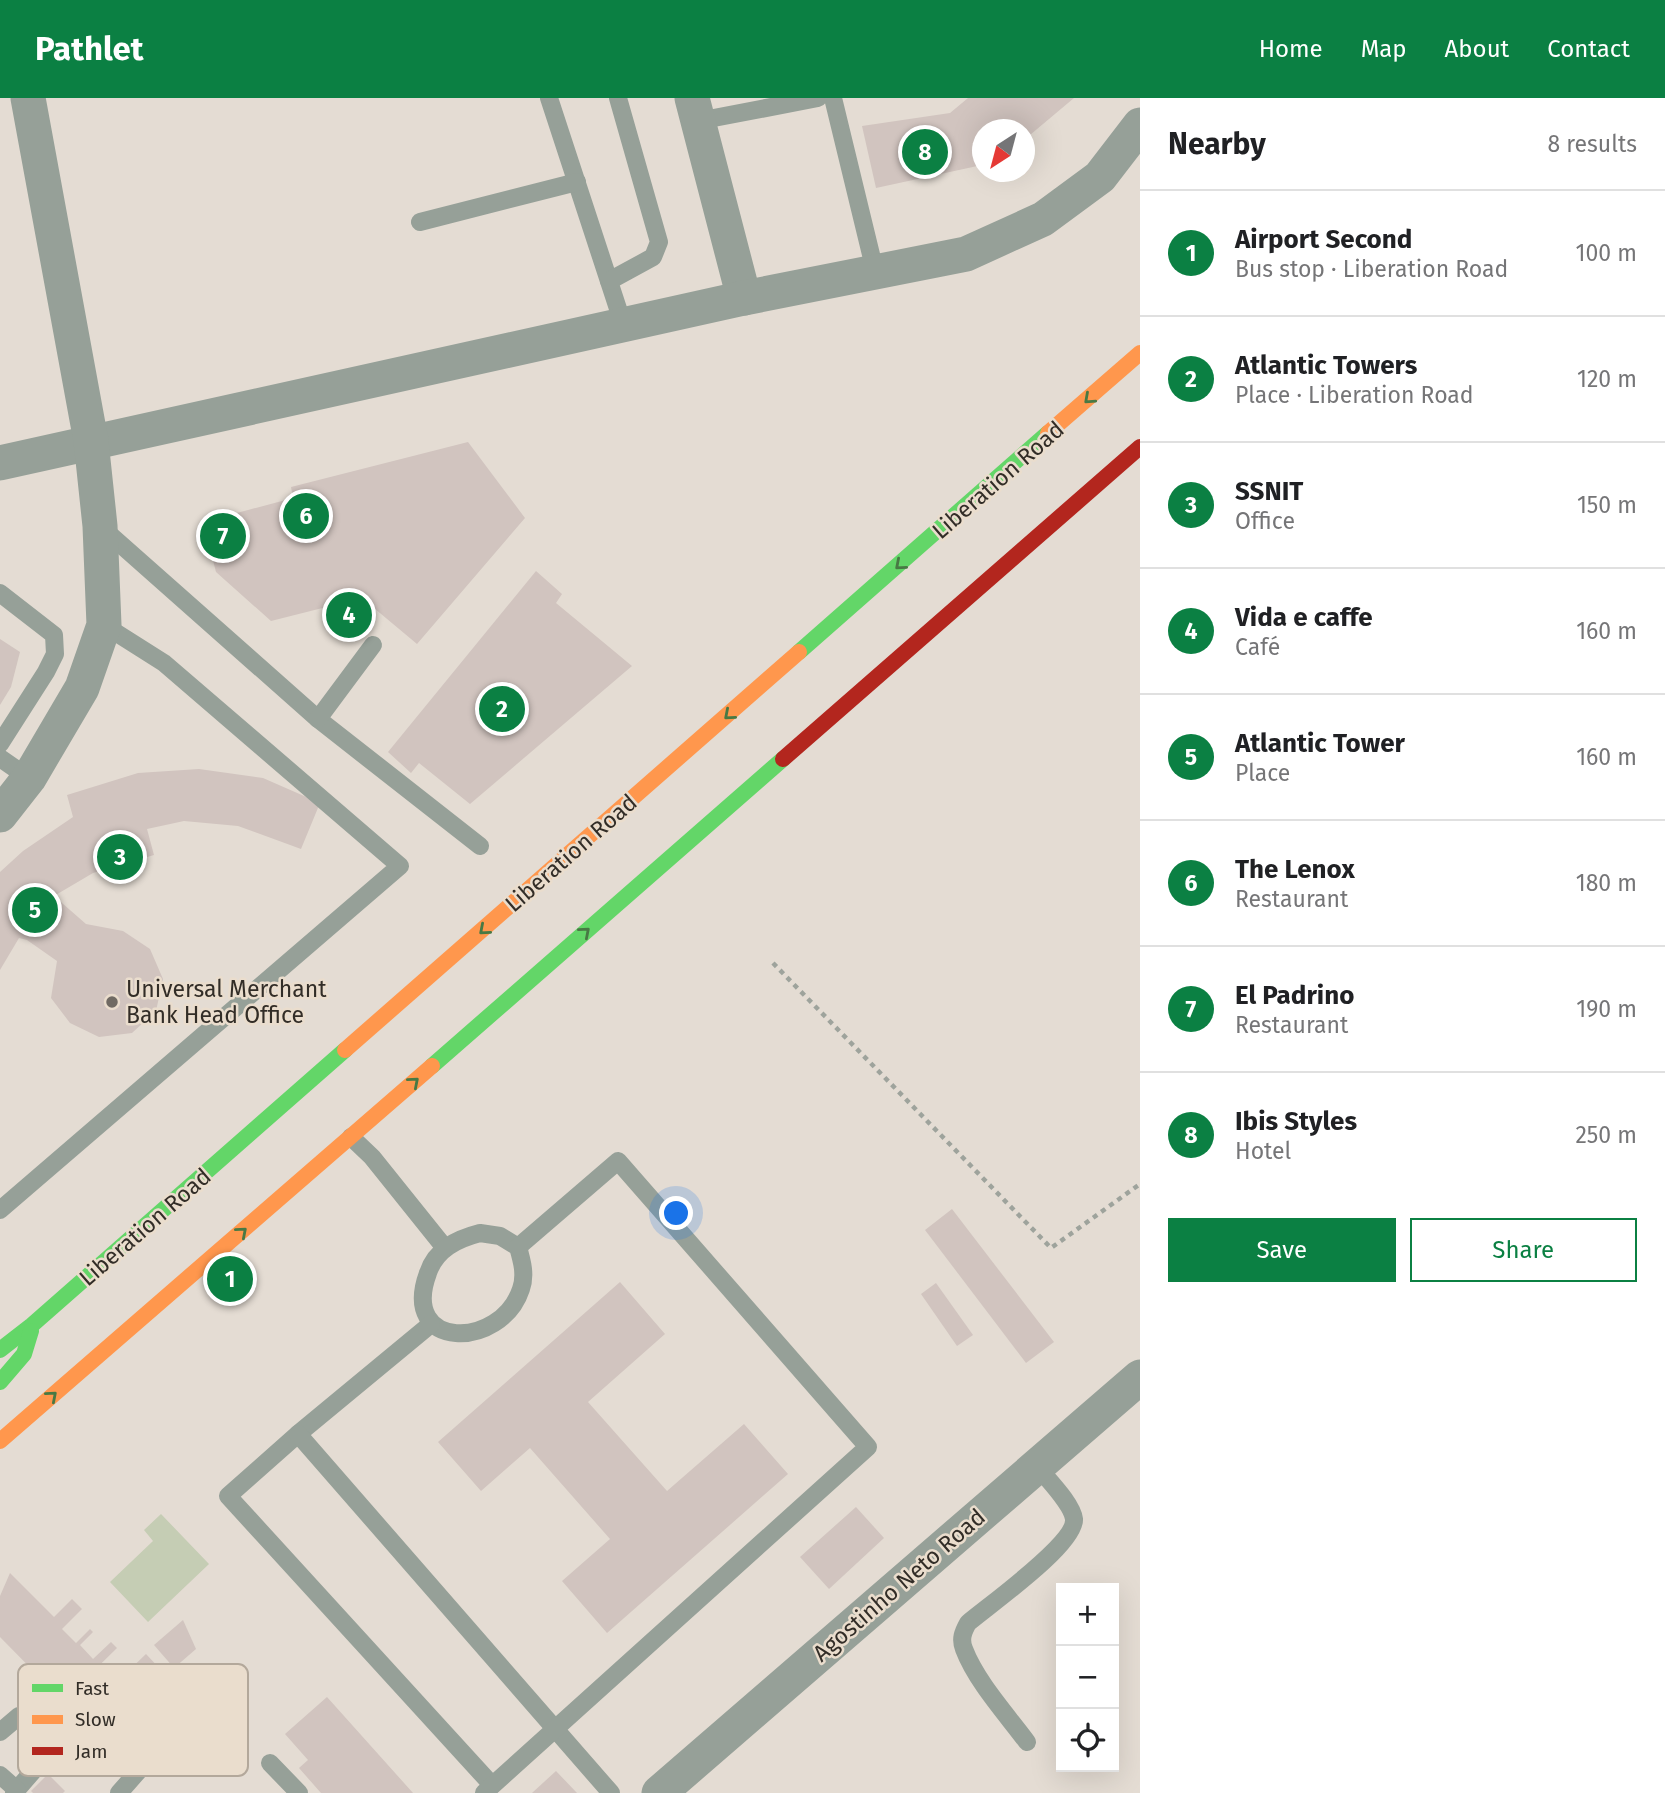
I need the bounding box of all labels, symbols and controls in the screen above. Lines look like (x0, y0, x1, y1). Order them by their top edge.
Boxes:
text: Pathlet (35, 29, 144, 69)
text: Home (1259, 35, 1323, 63)
text: Map (1361, 35, 1407, 63)
text: About (1445, 35, 1509, 63)
text: Contact (1547, 35, 1630, 63)
north arrow (972, 119, 1035, 182)
pin: 8 (902, 126, 948, 178)
text: Nearby (1168, 126, 1266, 162)
text: 8 results (1548, 130, 1637, 158)
text: Airport Second (1235, 224, 1412, 255)
text: 1 (1186, 239, 1196, 267)
text: 100 m (1576, 239, 1637, 267)
text: Bus stop · Liberation Road (1235, 255, 1508, 283)
text: Atlantic Towers (1235, 350, 1417, 381)
text: 2 (1185, 365, 1197, 393)
text: 120 m (1577, 365, 1637, 393)
text: Place · Liberation Road (1235, 381, 1474, 409)
one-way arrow (1084, 391, 1097, 403)
street label: Liberation Road (926, 415, 1070, 545)
text: SSNIT (1235, 476, 1303, 507)
pin: 6 (283, 490, 329, 542)
text: 3 (1185, 491, 1197, 519)
text: 150 m (1577, 491, 1637, 519)
text: Office (1235, 507, 1295, 535)
pin: 7 (200, 510, 246, 562)
one-way arrow (895, 557, 908, 569)
pin: 4 (326, 589, 372, 641)
text: Vida e caffe (1235, 602, 1373, 633)
text: 4 (1185, 617, 1198, 645)
text: 160 m (1576, 617, 1637, 645)
text: Café (1235, 633, 1280, 661)
pin: 2 (479, 683, 525, 735)
one-way arrow (724, 707, 737, 719)
text: Atlantic Tower (1235, 728, 1405, 759)
text: 5 (1185, 743, 1197, 771)
text: 160 m (1576, 743, 1637, 771)
text: Place (1235, 759, 1290, 787)
street label: Liberation Road (499, 788, 643, 918)
pin: 3 (97, 831, 143, 883)
text: The Lenox (1235, 854, 1355, 885)
text: 6 (1185, 869, 1197, 897)
text: 180 m (1576, 869, 1637, 897)
pin: 5 (12, 884, 58, 936)
text: Restaurant (1235, 885, 1348, 913)
one-way arrow (479, 922, 492, 934)
one-way arrow (577, 928, 590, 940)
place label: Universal Merchant Bank Head Office (126, 975, 327, 1029)
text: El Padrino (1235, 980, 1354, 1011)
marker: Universal Merchant Bank Head Office (104, 994, 120, 1010)
text: 7 (1186, 995, 1196, 1023)
text: 190 m (1576, 995, 1637, 1023)
text: Restaurant (1235, 1011, 1348, 1039)
one-way arrow (406, 1078, 419, 1090)
text: Ibis Styles (1235, 1106, 1357, 1137)
text: 8 (1184, 1121, 1198, 1149)
text: 250 m (1575, 1121, 1637, 1149)
text: Hotel (1235, 1137, 1291, 1165)
street label: Liberation Road (73, 1162, 217, 1292)
your location (659, 1196, 693, 1230)
button: Save (1168, 1218, 1396, 1282)
button: Share (1410, 1218, 1637, 1282)
one-way arrow (234, 1228, 247, 1240)
pin: 1 (207, 1253, 253, 1305)
one-way arrow (43, 1392, 56, 1404)
street label: Agostinho Neto Road (807, 1503, 991, 1667)
map controls (1056, 1583, 1119, 1772)
button: + (1056, 1583, 1119, 1646)
button: − (1056, 1646, 1119, 1709)
legend (18, 1664, 248, 1776)
text: Fast (75, 1677, 109, 1700)
text: Slow (75, 1708, 116, 1731)
button: locate (1056, 1709, 1119, 1772)
text: Jam (75, 1740, 107, 1763)

